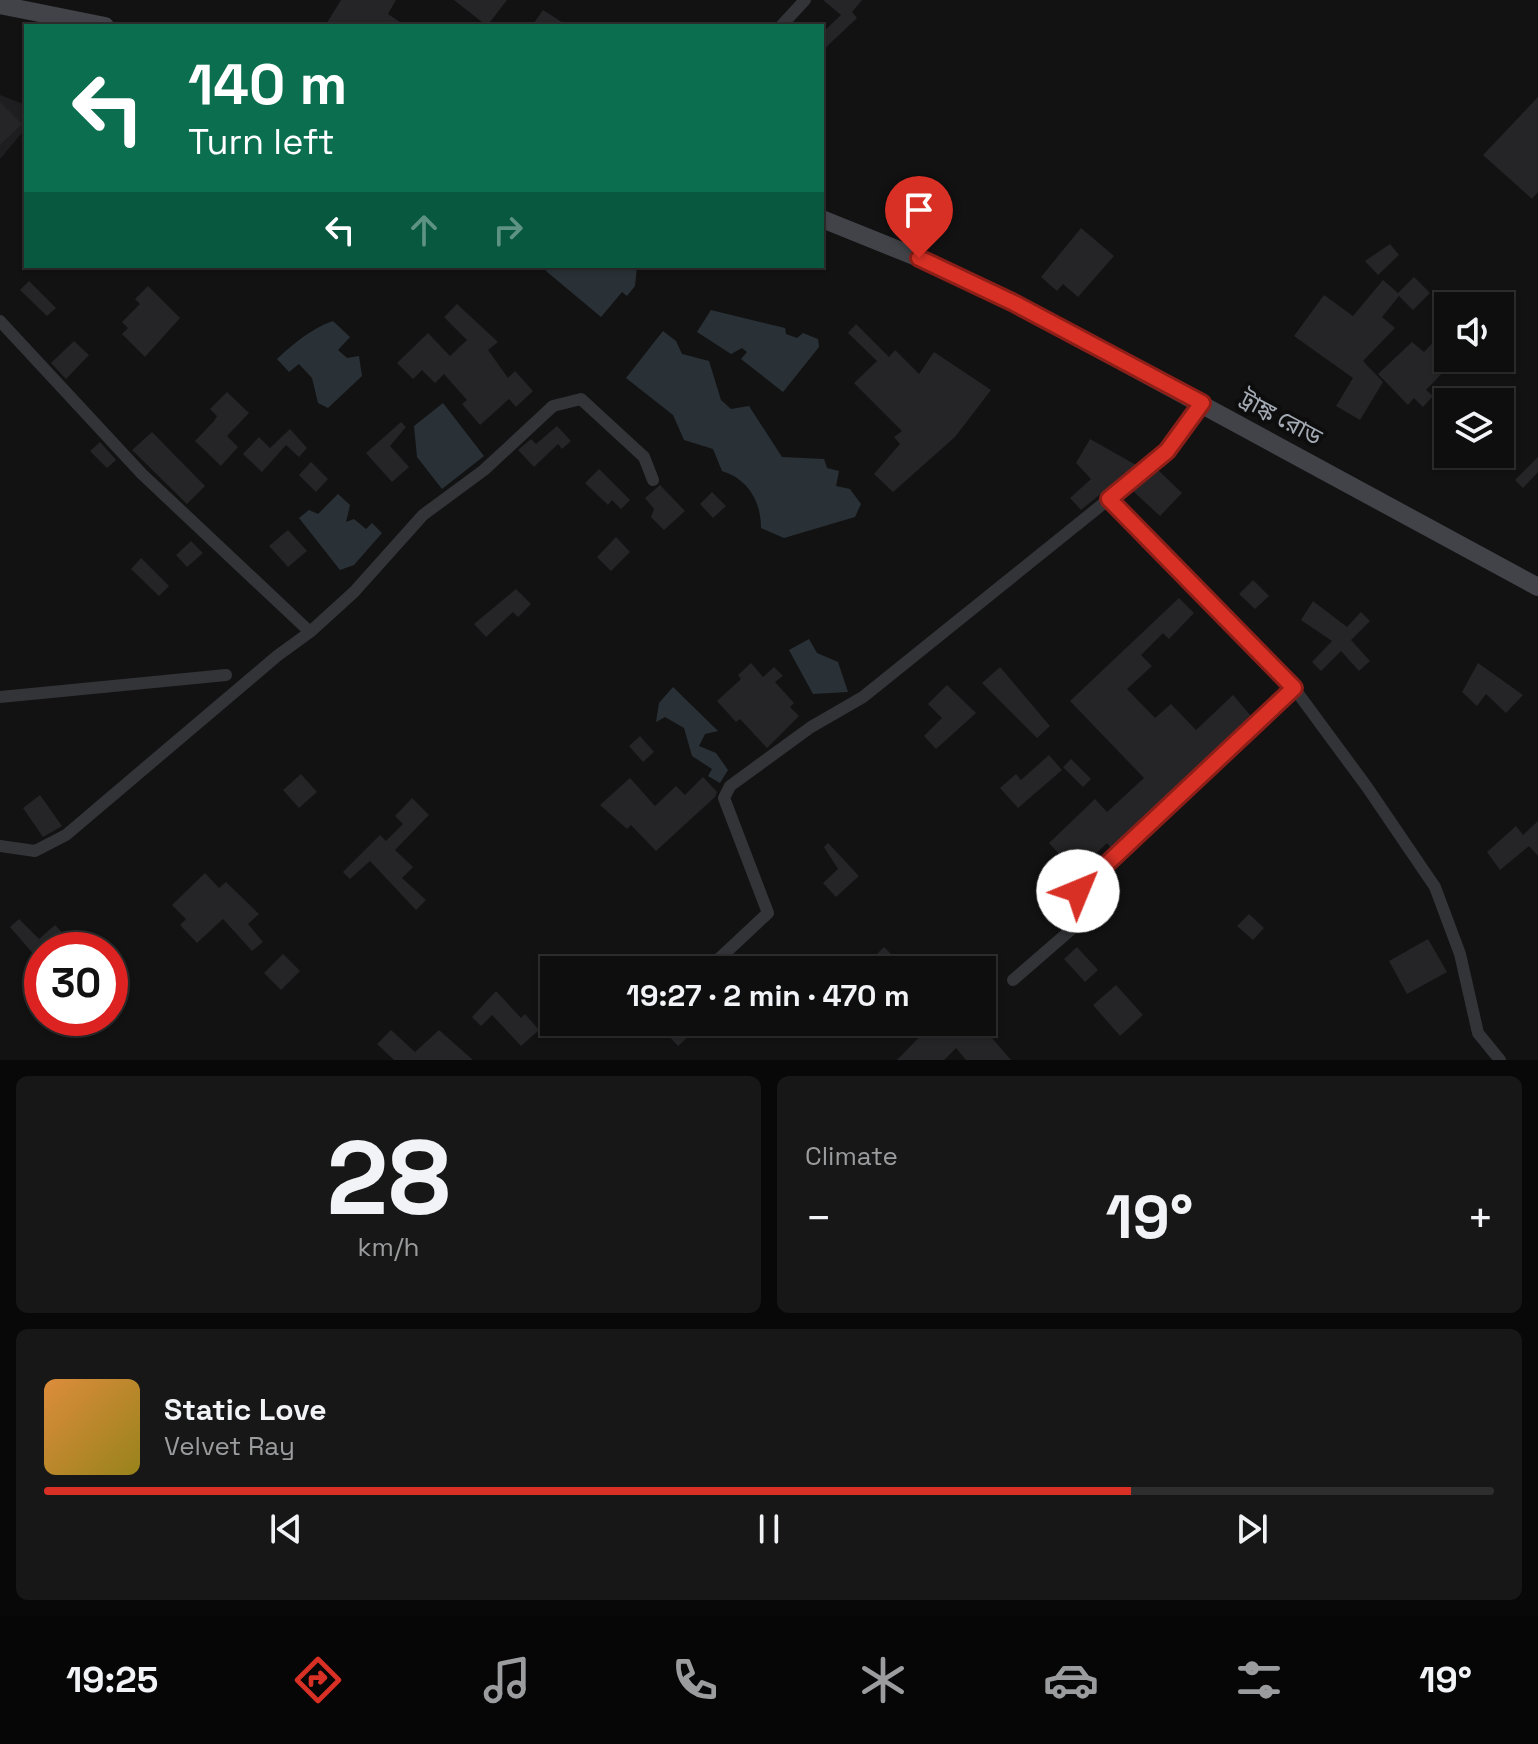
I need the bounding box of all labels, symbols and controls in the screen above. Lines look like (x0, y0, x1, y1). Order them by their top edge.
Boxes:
text: 140 m (188, 49, 347, 120)
icon: left (56, 56, 160, 160)
text: Turn left (188, 119, 335, 165)
pin (885, 176, 953, 258)
icon: arrive (897, 188, 941, 232)
icon: left (318, 208, 362, 252)
icon: ahead (402, 208, 446, 252)
icon: right (486, 208, 530, 252)
map controls (1434, 292, 1514, 468)
button: sound (1434, 292, 1514, 372)
street label: ট্রাঙ্ক রোড (1234, 383, 1329, 453)
button: layers (1434, 388, 1514, 468)
position arrow (1036, 849, 1120, 933)
speed limit sign: 30 (24, 932, 128, 1036)
text: 19:27 · 2 min · 470 m (626, 976, 910, 1015)
text: 28 (326, 1112, 451, 1244)
text: Climate (805, 1139, 898, 1173)
text: 19° (1106, 1179, 1193, 1256)
text: − (805, 1190, 832, 1246)
text: + (1467, 1190, 1494, 1246)
text: km/h (358, 1230, 419, 1264)
text: Static Love (164, 1390, 327, 1429)
text: Velvet Ray (164, 1429, 295, 1463)
icon: previous (264, 1507, 308, 1551)
icon: pause (747, 1507, 791, 1551)
icon: next (1230, 1507, 1274, 1551)
icon: directions (290, 1652, 346, 1708)
icon: music (479, 1652, 535, 1708)
icon: phone (667, 1652, 723, 1708)
icon: climate (855, 1652, 911, 1708)
icon: car (1043, 1652, 1099, 1708)
icon: filters (1231, 1652, 1287, 1708)
text: 19:25 (66, 1657, 158, 1703)
text: 19° (1419, 1657, 1472, 1703)

